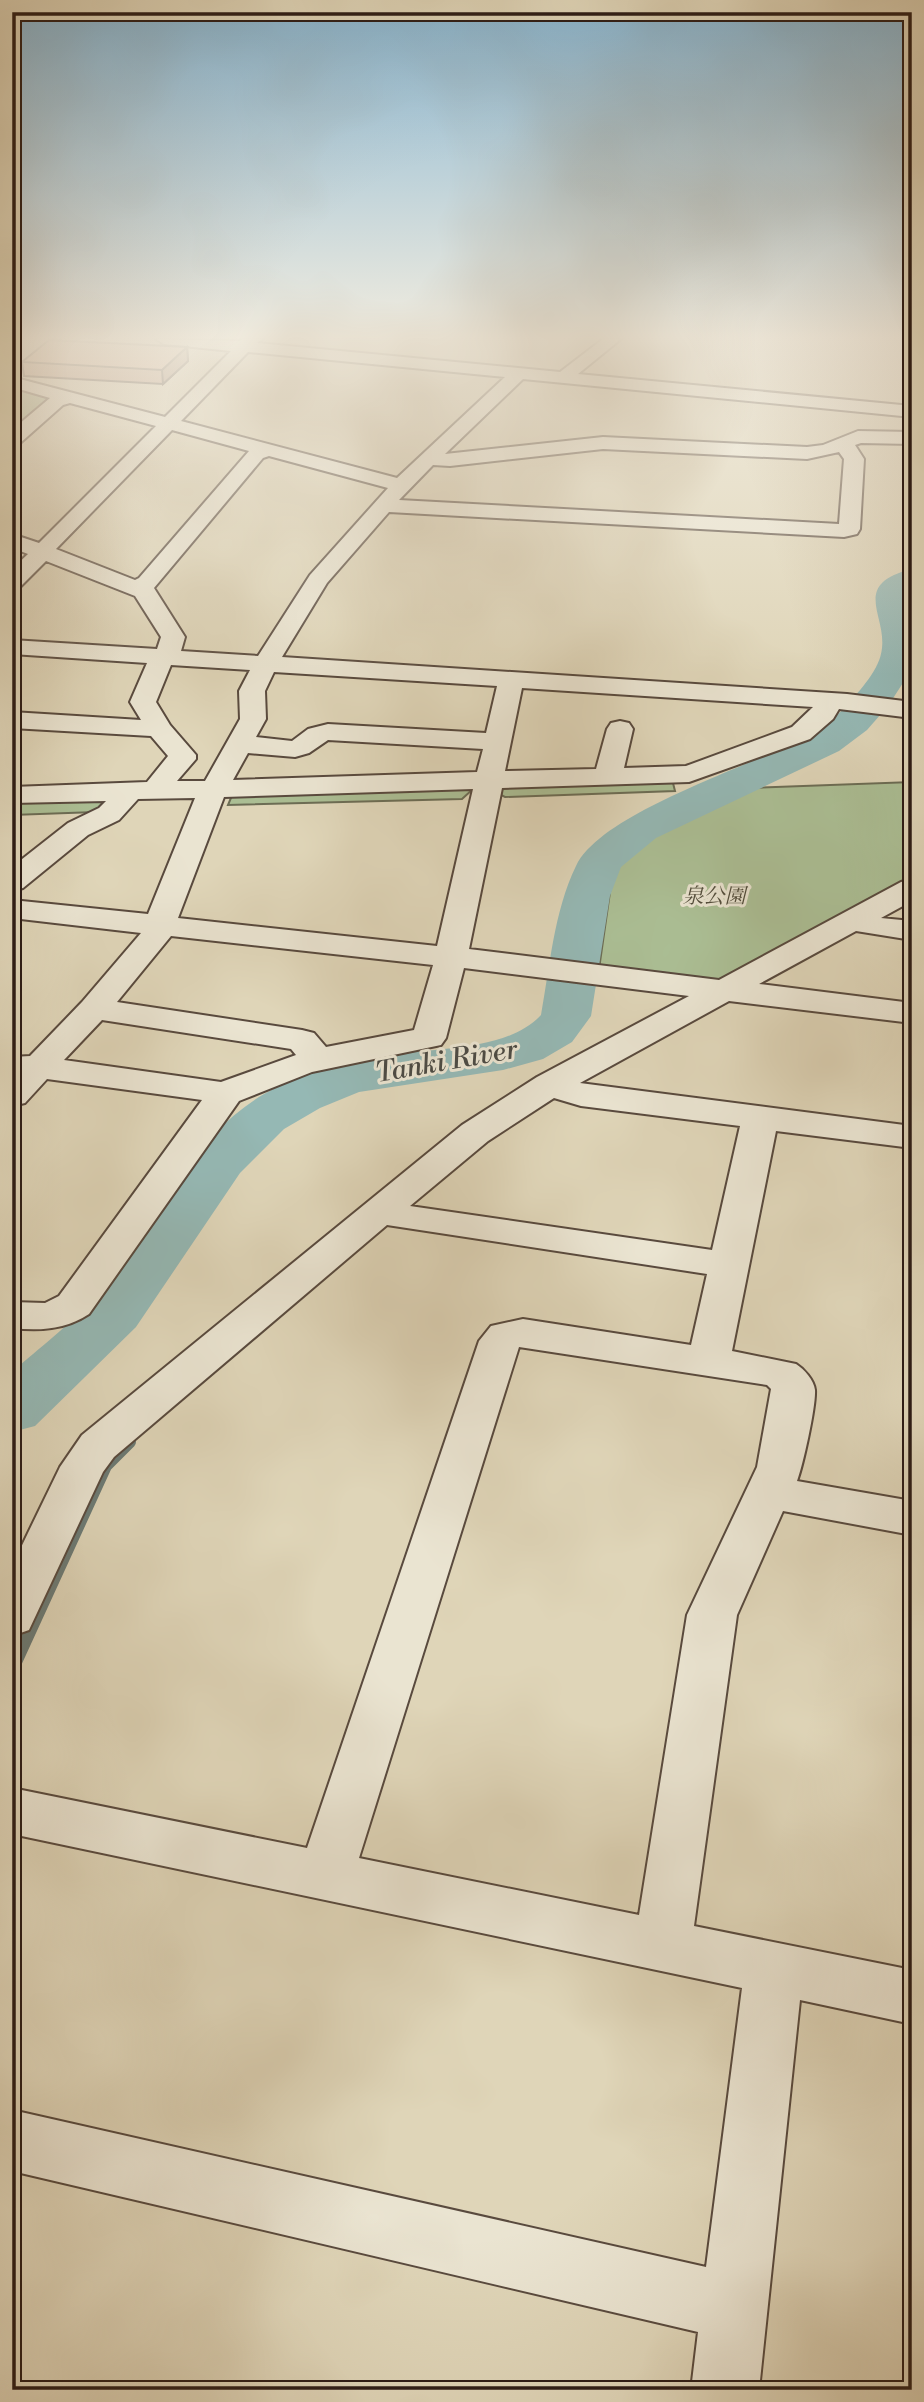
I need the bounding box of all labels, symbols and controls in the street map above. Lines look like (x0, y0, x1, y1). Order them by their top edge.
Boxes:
park label: 泉公園 (683, 884, 748, 910)
water label: Tanki River (372, 1032, 521, 1091)

